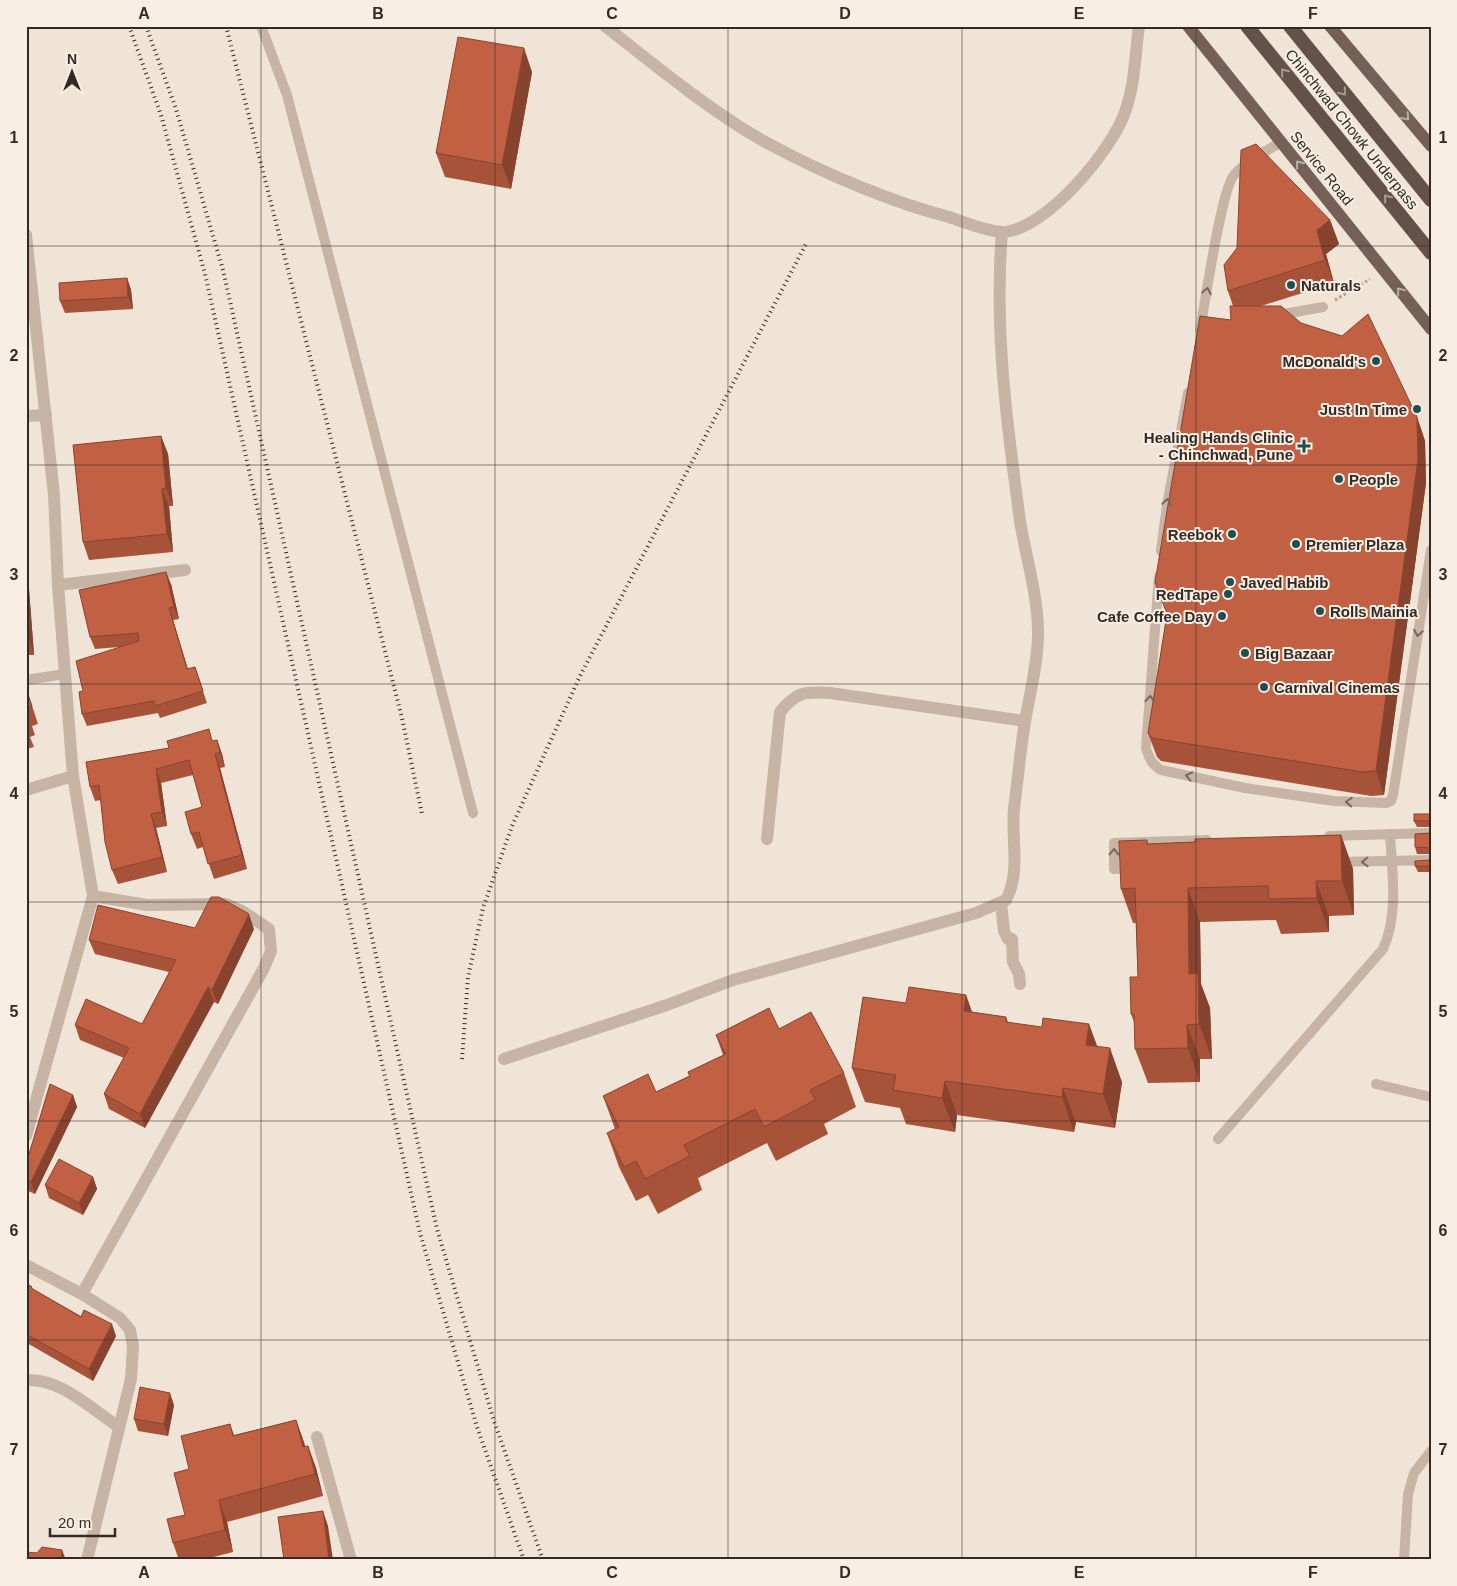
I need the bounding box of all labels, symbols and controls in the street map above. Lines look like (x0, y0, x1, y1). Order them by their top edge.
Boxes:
text: A (138, 5, 150, 22)
text: B (372, 5, 384, 22)
text: C (606, 5, 618, 22)
text: D (839, 5, 851, 22)
text: E (1074, 5, 1085, 22)
text: F (1308, 5, 1318, 22)
street label: Chinchwad Chowk Underpass (1282, 46, 1422, 212)
north arrow (48, 48, 98, 98)
text: N (67, 51, 77, 67)
one-way arrow (1282, 69, 1290, 78)
one-way arrow (1337, 86, 1346, 95)
one-way arrow (1400, 112, 1409, 121)
street label: Service Road (1287, 128, 1357, 208)
text: 1 (10, 129, 19, 146)
text: 1 (1439, 129, 1448, 146)
one-way arrow (1296, 161, 1304, 170)
one-way arrow (1384, 195, 1392, 204)
place label: Naturals (1301, 277, 1361, 294)
marker: Naturals (1285, 279, 1297, 291)
one-way arrow (1201, 287, 1212, 295)
one-way arrow (1398, 288, 1406, 297)
text: 2 (10, 347, 19, 364)
text: 2 (1439, 347, 1448, 364)
place label: McDonald's (1282, 353, 1366, 370)
marker: McDonald's (1370, 355, 1382, 367)
place label: Just In Time (1320, 401, 1407, 418)
marker: Just In Time (1411, 403, 1423, 415)
place label: Healing Hands Clinic - Chinchwad, Pune (1144, 429, 1293, 463)
marker: Healing Hands Clinic - Chinchwad, Pune (1297, 439, 1311, 453)
place label: People (1349, 471, 1398, 488)
marker: People (1333, 473, 1345, 485)
one-way arrow (1162, 498, 1172, 507)
place label: Reebok (1168, 526, 1223, 543)
marker: Reebok (1226, 528, 1238, 540)
place label: Premier Plaza (1306, 536, 1405, 553)
marker: Premier Plaza (1290, 538, 1302, 550)
text: 3 (10, 566, 19, 583)
text: 3 (1439, 566, 1448, 583)
place label: Javed Habib (1240, 574, 1328, 591)
marker: Javed Habib (1224, 576, 1236, 588)
place label: RedTape (1156, 586, 1218, 603)
marker: RedTape (1222, 588, 1234, 600)
place label: Rolls Mainia (1330, 603, 1418, 620)
marker: Rolls Mainia (1314, 605, 1326, 617)
place label: Cafe Coffee Day (1097, 608, 1213, 625)
marker: Cafe Coffee Day (1216, 610, 1228, 622)
one-way arrow (1413, 629, 1424, 637)
place label: Big Bazaar (1255, 645, 1333, 662)
marker: Big Bazaar (1239, 647, 1251, 659)
place label: Carnival Cinemas (1274, 679, 1400, 696)
marker: Carnival Cinemas (1258, 681, 1270, 693)
one-way arrow (1144, 695, 1155, 703)
one-way arrow (1184, 771, 1193, 782)
text: 4 (10, 785, 19, 802)
text: 4 (1439, 785, 1448, 802)
one-way arrow (1345, 796, 1353, 807)
one-way arrow (1109, 848, 1119, 856)
one-way arrow (1360, 856, 1368, 867)
text: 5 (10, 1003, 19, 1020)
text: 5 (1439, 1003, 1448, 1020)
text: 6 (10, 1222, 19, 1239)
text: 6 (1439, 1222, 1448, 1239)
text: 7 (10, 1441, 19, 1458)
text: 7 (1439, 1441, 1448, 1458)
scale bar (50, 1506, 115, 1538)
text: 20 m (58, 1514, 91, 1531)
text: A (138, 1564, 150, 1581)
text: B (372, 1564, 384, 1581)
text: C (606, 1564, 618, 1581)
text: D (839, 1564, 851, 1581)
text: E (1074, 1564, 1085, 1581)
text: F (1308, 1564, 1318, 1581)

